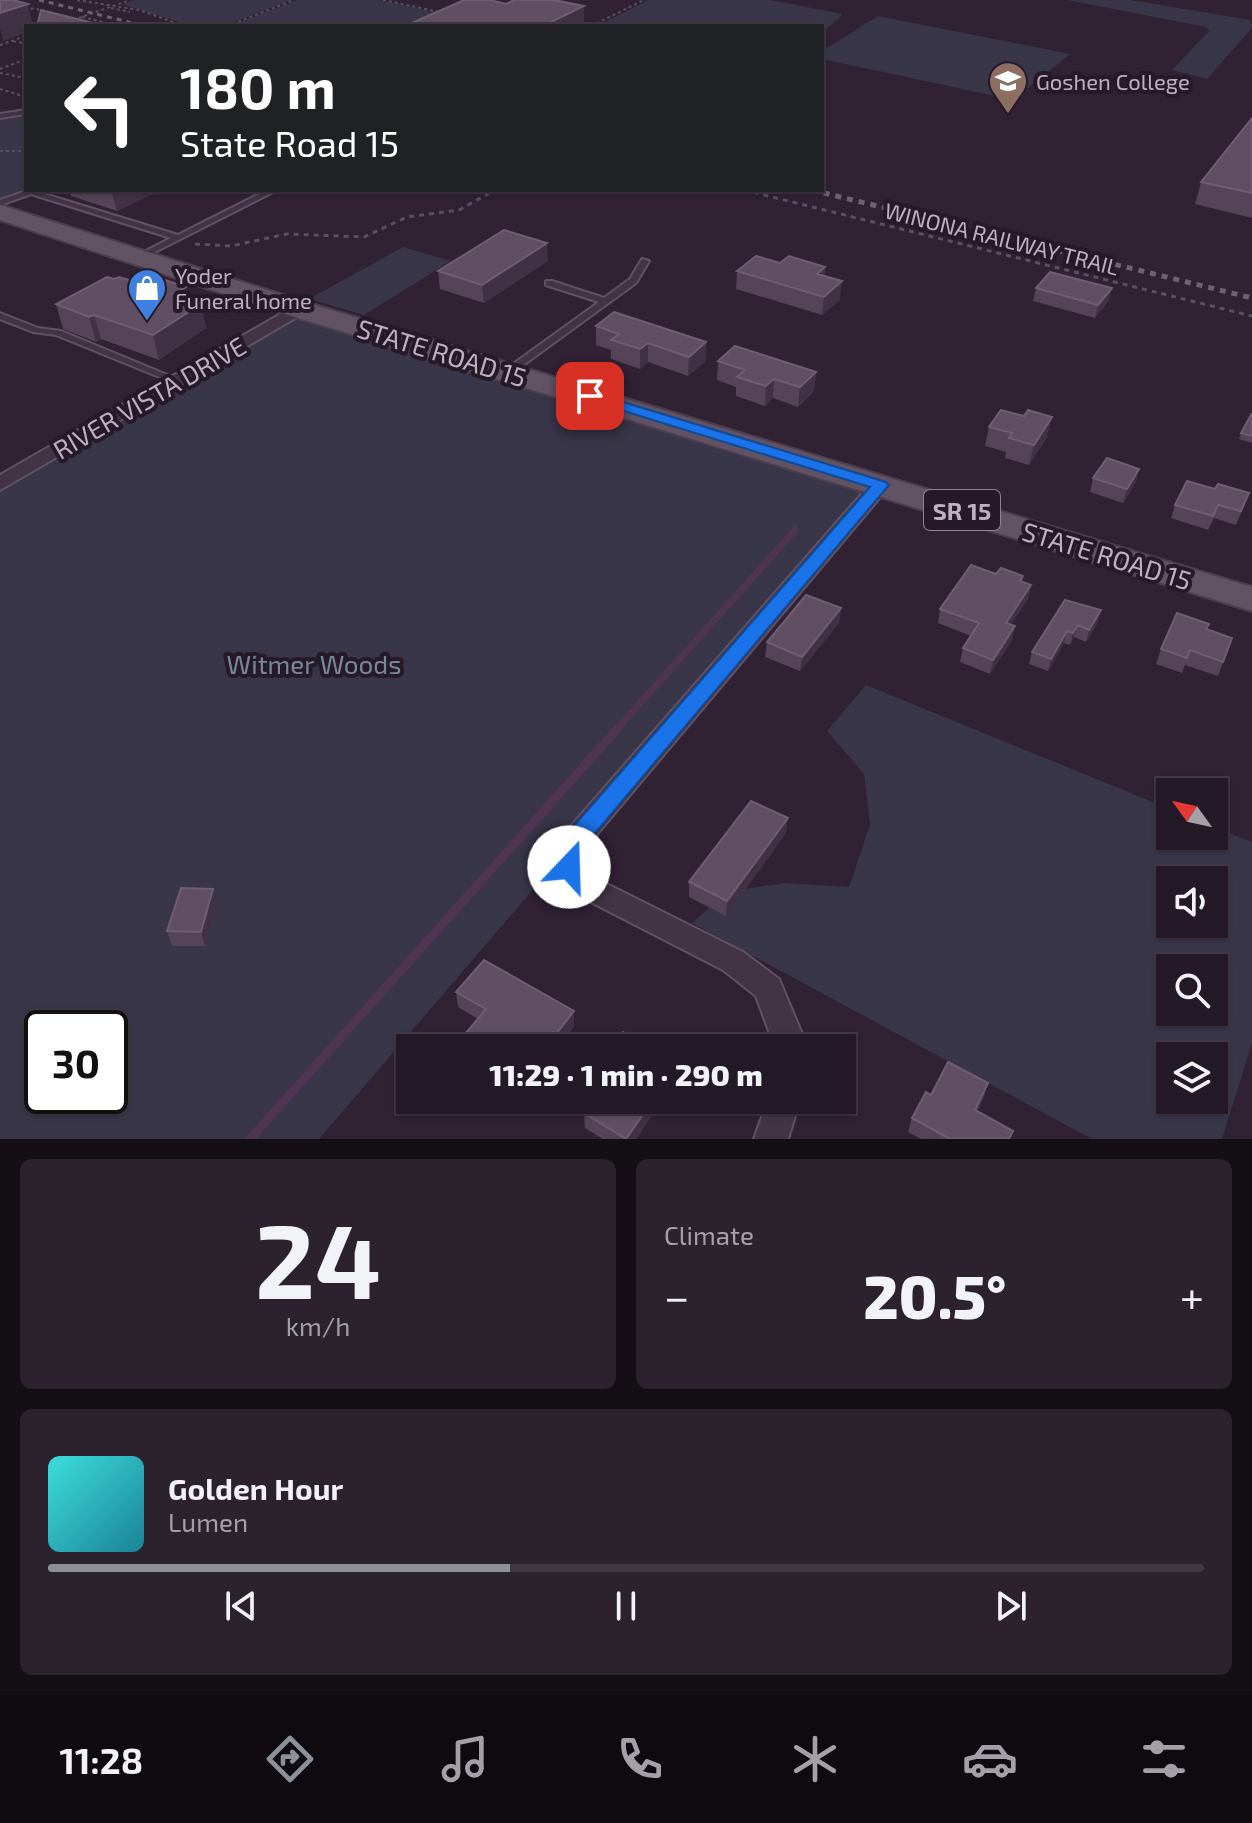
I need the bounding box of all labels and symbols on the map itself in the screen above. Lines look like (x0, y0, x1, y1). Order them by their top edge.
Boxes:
school or university icon: Goshen College (987, 60, 1029, 115)
place label: Goshen College (1036, 68, 1190, 94)
street label: WINONA RAILWAY TRAIL (882, 196, 1122, 280)
place label: Yoder Funeral home (175, 262, 312, 313)
shop icon: Yoder Funeral home (126, 267, 168, 322)
street label: STATE ROAD 15 (354, 312, 530, 392)
street label: RIVER VISTA DRIVE (47, 329, 251, 465)
pin (556, 362, 624, 430)
road number: SR 15 (924, 490, 1000, 530)
street label: STATE ROAD 15 (1019, 515, 1195, 595)
park label: Witmer Woods (227, 648, 401, 679)
north arrow (1156, 778, 1228, 850)
position arrow (527, 825, 611, 909)
speed limit sign: 30 (24, 1010, 128, 1114)

